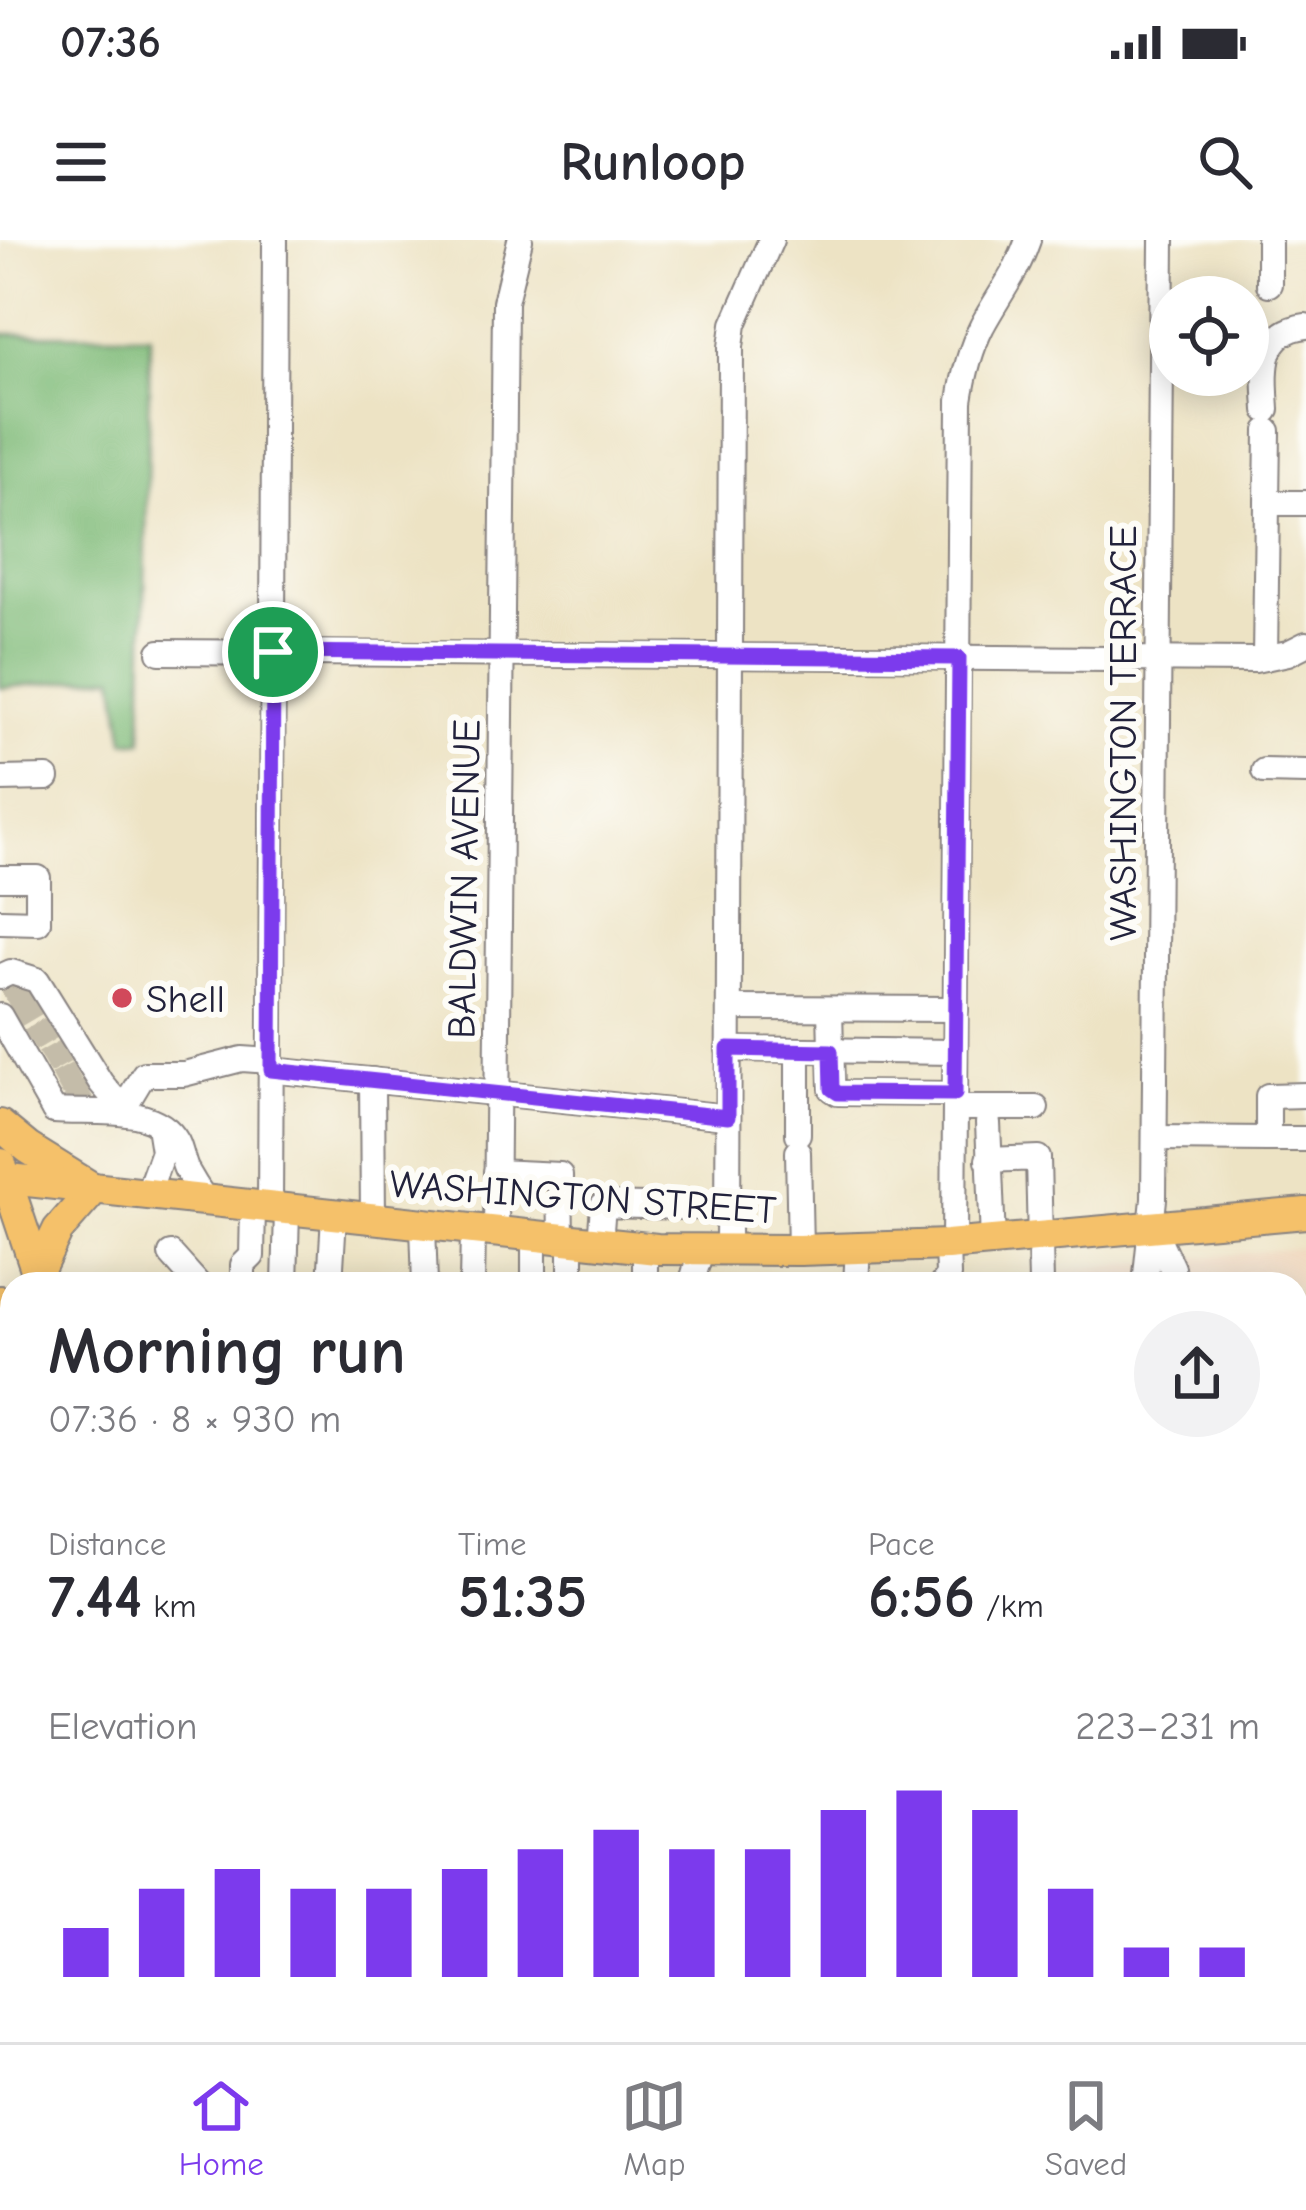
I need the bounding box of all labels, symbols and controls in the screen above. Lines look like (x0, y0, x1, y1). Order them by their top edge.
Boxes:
text: 07:36 (60, 16, 161, 68)
icon: menu (48, 129, 114, 195)
icon: search (1192, 129, 1258, 195)
text: Runloop (560, 131, 746, 194)
map controls (1149, 276, 1269, 396)
button: locate (1149, 276, 1269, 396)
street label: WASHINGTON TERRACE (1101, 525, 1146, 941)
pin (222, 601, 324, 703)
icon: arrive (240, 619, 306, 685)
street label: BALDWIN AVENUE (439, 719, 490, 1039)
place label: Shell (146, 977, 225, 1022)
marker: Shell (109, 985, 135, 1011)
street label: WASHINGTON STREET (388, 1162, 778, 1233)
button: share (1134, 1311, 1260, 1437)
text: Morning run (48, 1314, 406, 1390)
text: 07:36 · 8 × 930 m (48, 1397, 341, 1442)
text: Distance (48, 1525, 166, 1563)
text: Time (458, 1525, 527, 1563)
text: Pace (868, 1525, 935, 1563)
text: 7.44 (48, 1563, 142, 1632)
text: 51:35 (458, 1563, 587, 1632)
text: 6:56 (868, 1563, 975, 1632)
text: km (142, 1587, 196, 1625)
text: /km (975, 1587, 1044, 1625)
text: Elevation (48, 1704, 197, 1749)
text: 223–231 m (1075, 1704, 1260, 1749)
tab: Home (179, 2073, 264, 2183)
tab: Map (621, 2073, 687, 2183)
tab: Saved (1045, 2073, 1127, 2183)

